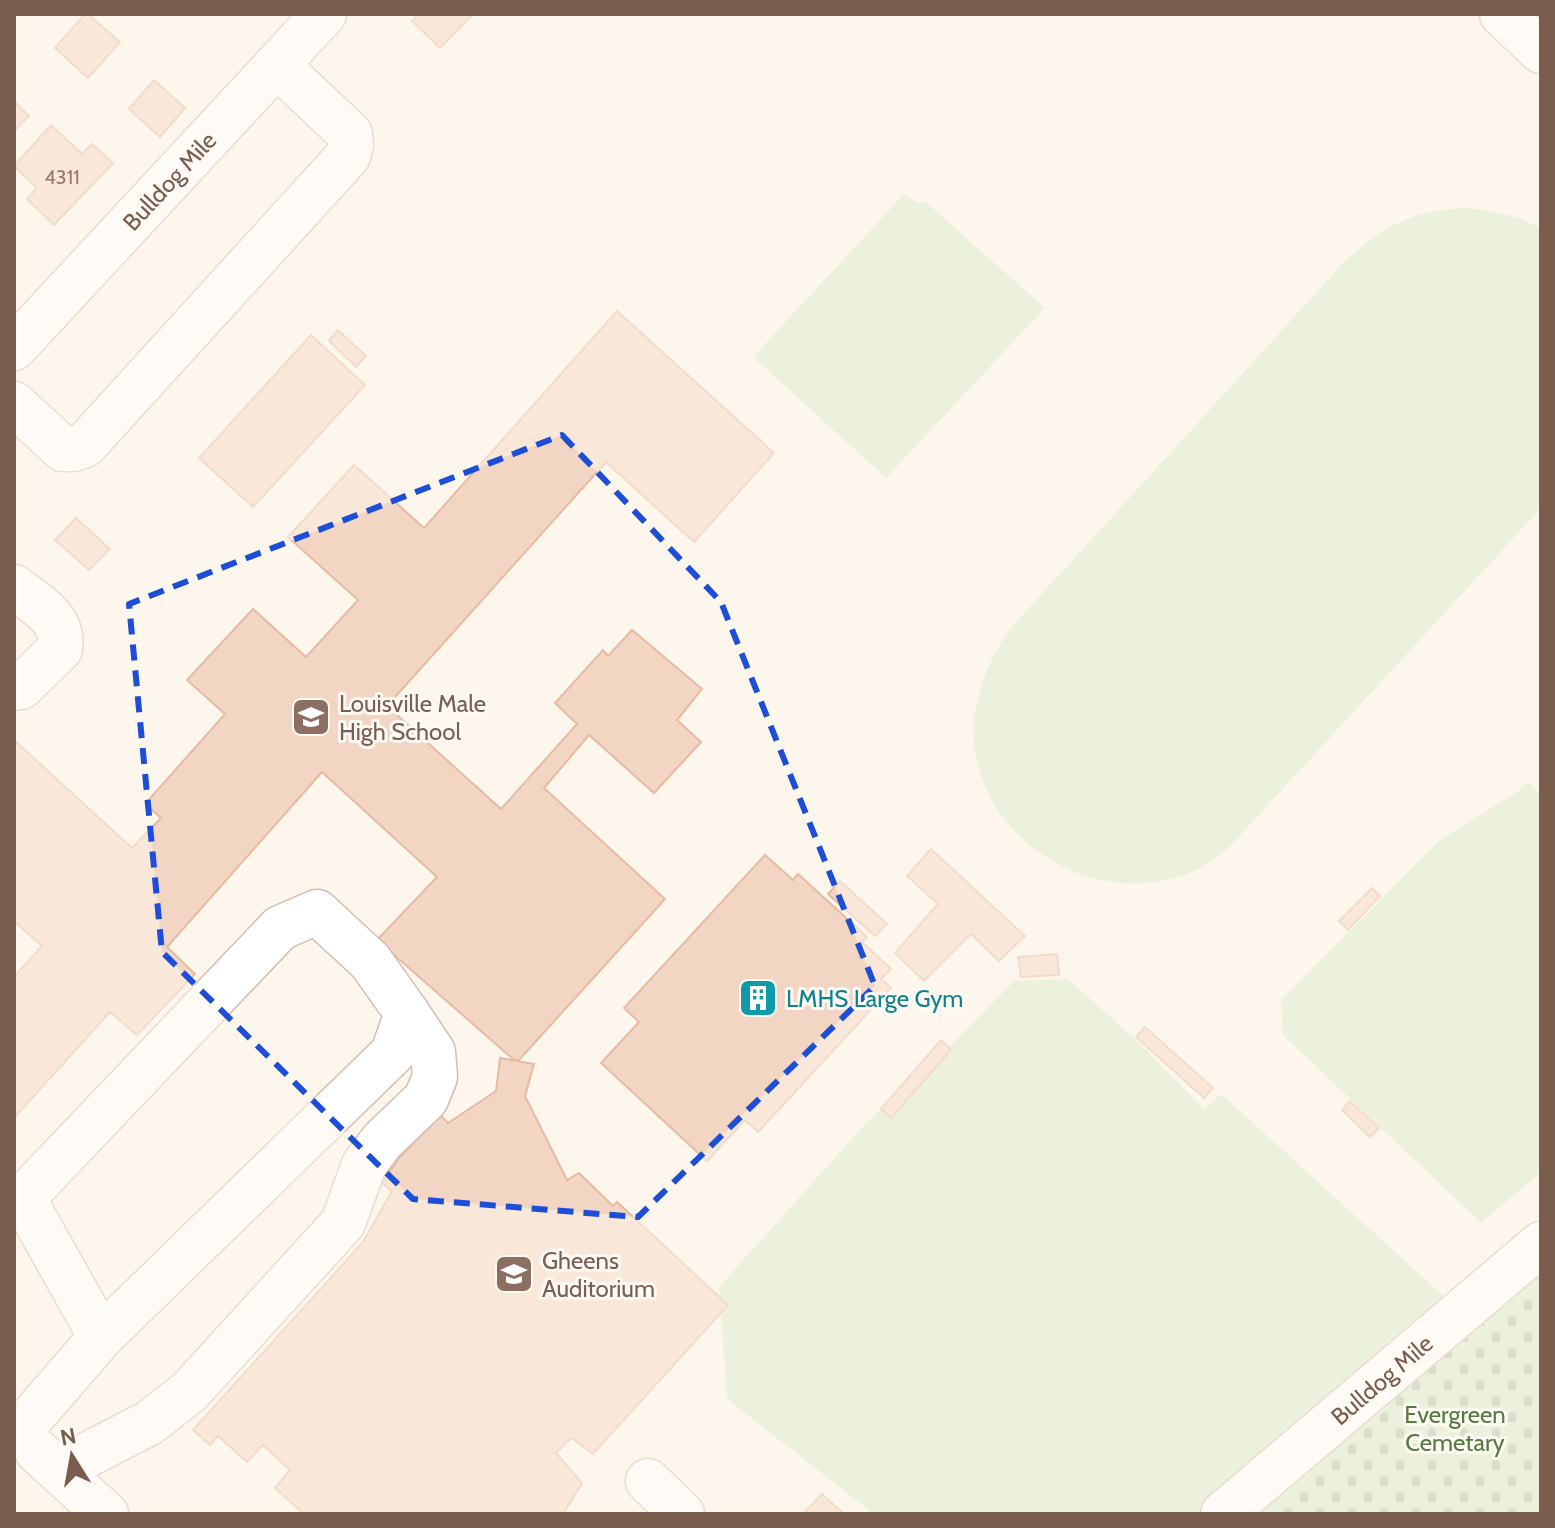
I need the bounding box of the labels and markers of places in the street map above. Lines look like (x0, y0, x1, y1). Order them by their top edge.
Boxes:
place label: Louisville Male High School (339, 689, 486, 746)
school or university icon: Louisville Male High School (290, 696, 332, 738)
building icon: LMHS Large Gym (737, 977, 779, 1019)
place label: LMHS Large Gym (786, 984, 963, 1013)
place label: Gheens Auditorium (542, 1246, 655, 1303)
school or university icon: Gheens Auditorium (493, 1253, 535, 1295)

